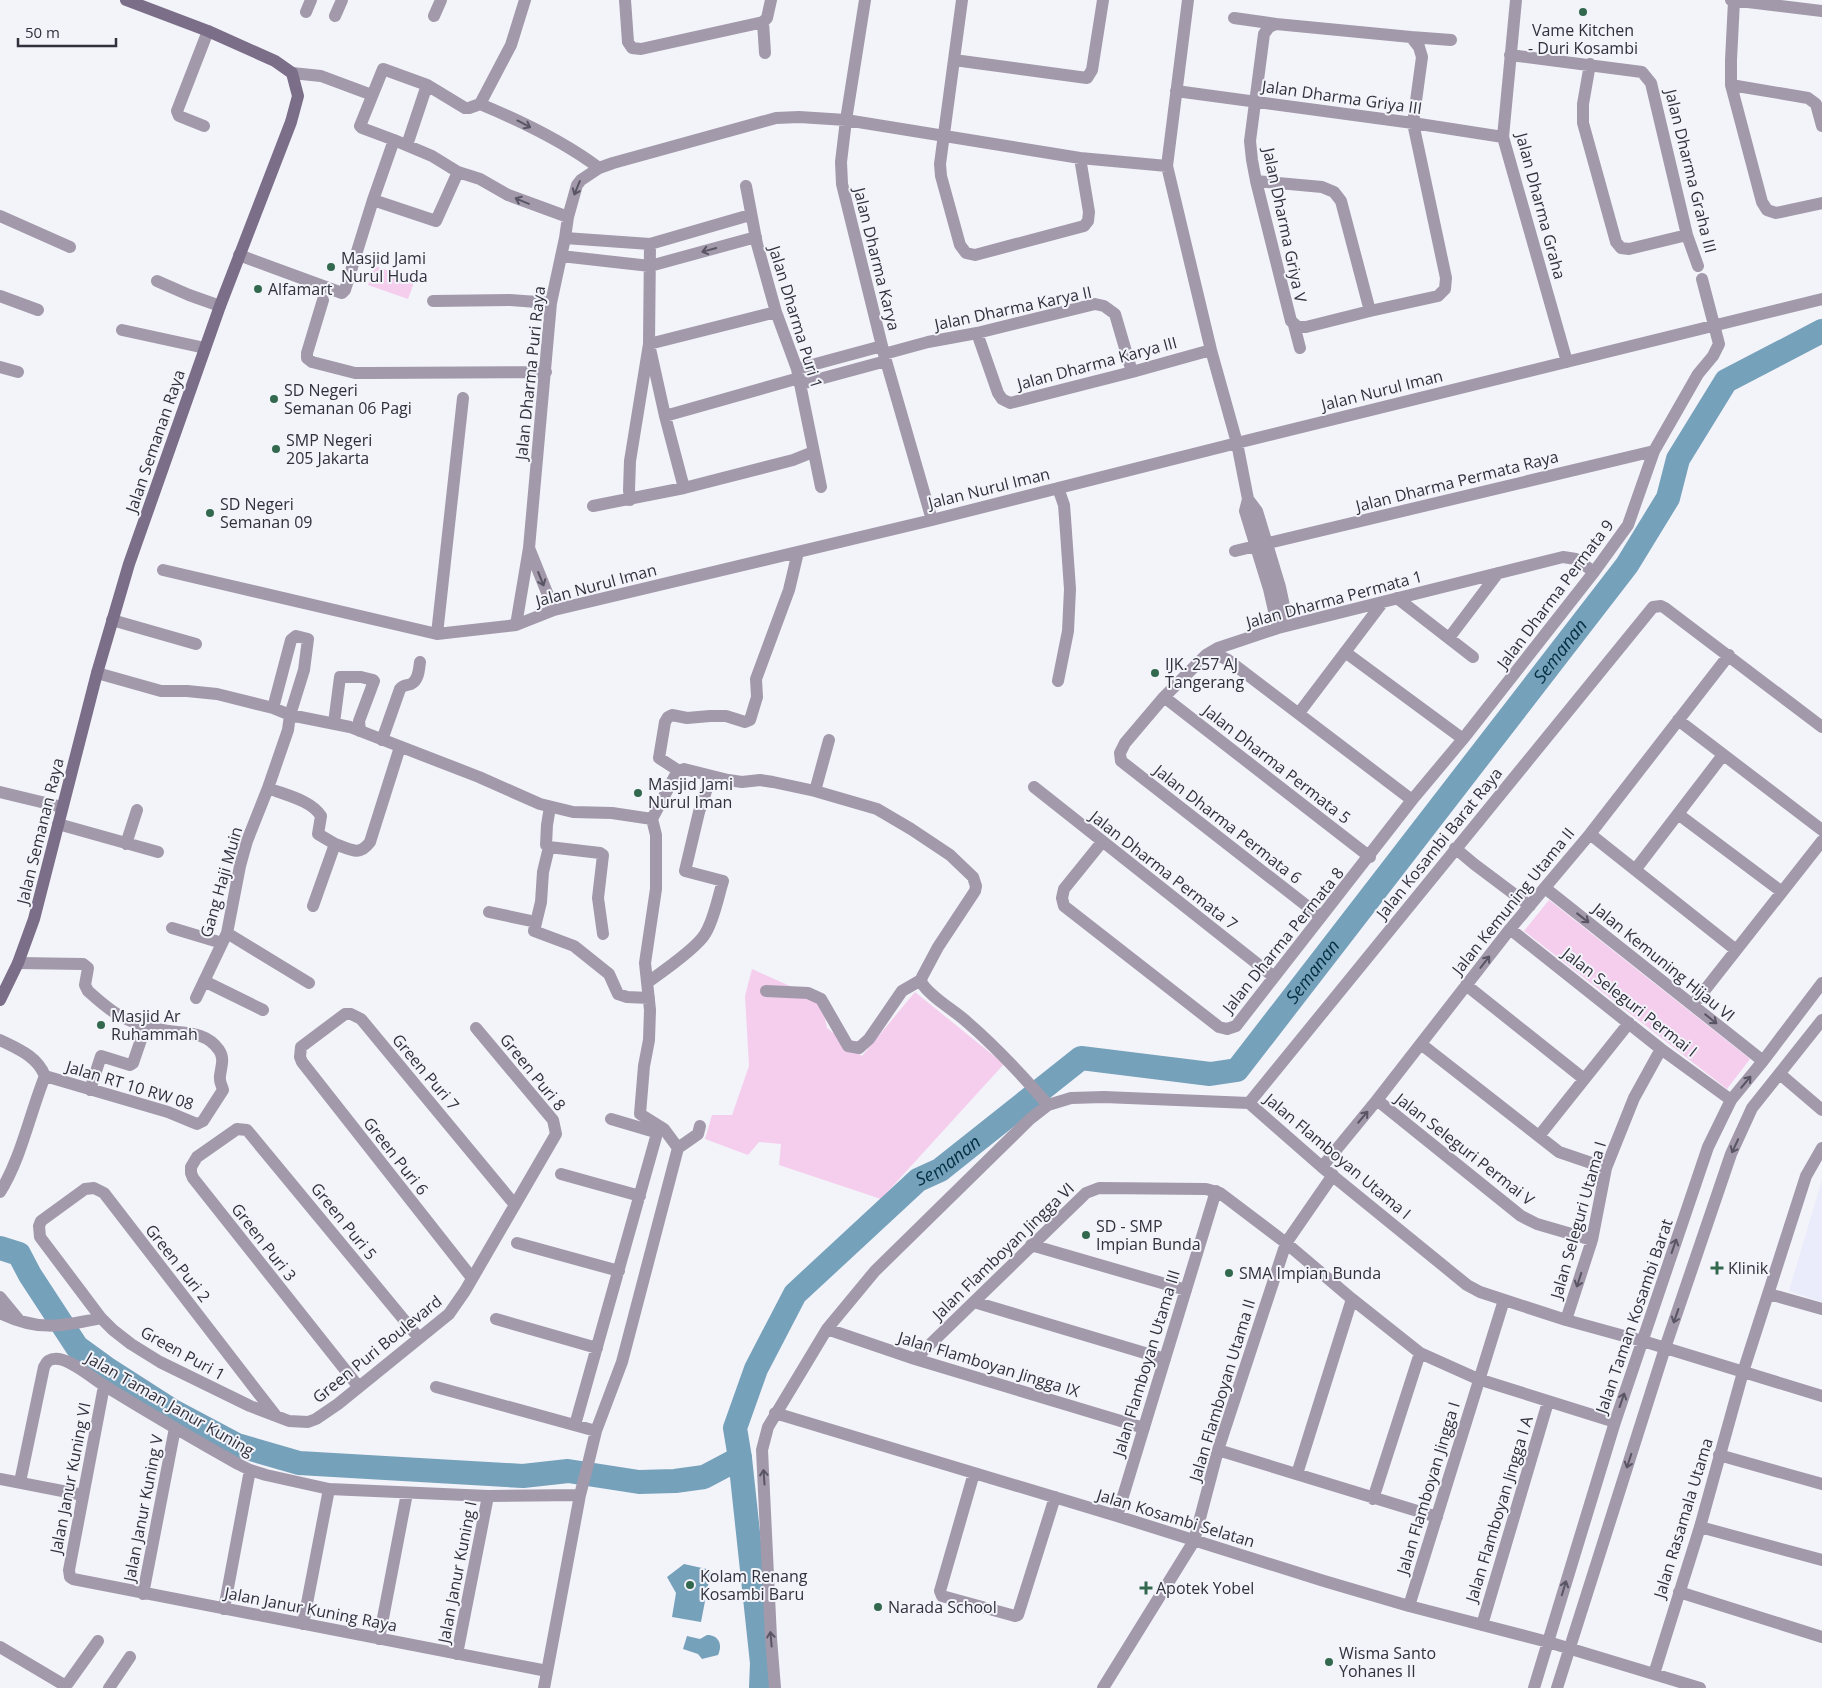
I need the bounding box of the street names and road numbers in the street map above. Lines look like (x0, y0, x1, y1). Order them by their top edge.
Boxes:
street label: Jalan Dharma Griya III (1259, 75, 1423, 119)
street label: Jalan Dharma Graha III (1660, 85, 1722, 255)
street label: Jalan Dharma Graha (1510, 129, 1571, 282)
street label: Jalan Dharma Griya V (1257, 144, 1312, 305)
street label: Jalan Dharma Karya (848, 183, 905, 333)
street label: Jalan Dharma Puri 1 (763, 241, 828, 391)
street label: Jalan Dharma Karya II (930, 281, 1094, 336)
street label: Jalan Dharma Puri Raya (510, 285, 550, 463)
street label: Jalan Dharma Karya III (1013, 331, 1179, 395)
street label: Jalan Nurul Iman (1317, 364, 1445, 416)
street label: Jalan Semanan Raya (120, 367, 190, 517)
street label: Jalan Dharma Permata Raya (1351, 445, 1561, 517)
street label: Jalan Nurul Iman (924, 462, 1052, 514)
street label: Jalan Dharma Permata 9 (1490, 515, 1618, 675)
street label: Jalan Nurul Iman (531, 558, 659, 612)
street label: Jalan Dharma Permata 1 (1242, 565, 1425, 634)
street label: Jalan Dharma Permata 5 (1197, 698, 1355, 829)
street label: Jalan Semanan Raya (11, 756, 69, 908)
street label: Jalan Dharma Permata 6 (1148, 758, 1306, 889)
street label: Jalan Kosambi Barat Raya (1370, 763, 1507, 925)
street label: Jalan Dharma Permata 7 (1084, 804, 1242, 935)
street label: Jalan Kemuning Utama II (1446, 823, 1579, 981)
street label: Gang Haji Muin (195, 824, 247, 940)
street label: Jalan Dharma Permata 8 (1216, 863, 1349, 1019)
street label: Jalan Kemuning Hijau VI (1587, 897, 1740, 1026)
street label: Jalan Seleguri Permai I (1556, 941, 1702, 1062)
street label: Green Puri 7 (388, 1029, 464, 1115)
street label: Green Puri 8 (495, 1029, 571, 1115)
street label: Jalan RT 10 RW 08 (62, 1055, 197, 1115)
street label: Jalan Flamboyan Utama I (1259, 1087, 1416, 1224)
street label: Jalan Seleguri Permai V (1389, 1087, 1539, 1210)
street label: Green Puri 6 (359, 1112, 433, 1200)
street label: Jalan Seleguri Utama I (1544, 1139, 1611, 1303)
street label: Jalan Flamboyan Jingga VI (926, 1177, 1079, 1326)
street label: Green Puri 5 (306, 1178, 382, 1264)
street label: Green Puri 3 (227, 1198, 301, 1286)
street label: Jalan Taman Kosambi Barat (1590, 1215, 1678, 1418)
street label: Green Puri 2 (141, 1219, 215, 1307)
street label: Jalan Flamboyan Utama III (1107, 1267, 1185, 1461)
street label: Green Puri Boulevard (308, 1290, 446, 1408)
street label: Jalan Flamboyan Utama II (1183, 1296, 1260, 1486)
street label: Green Puri 1 (137, 1321, 229, 1385)
street label: Jalan Flamboyan Jingga IX (894, 1325, 1083, 1402)
street label: Jalan Taman Janur Kuning (80, 1346, 258, 1461)
street label: Jalan Flamboyan Jingga I (1391, 1399, 1465, 1579)
street label: Jalan Janur Kuning VI (44, 1400, 95, 1558)
street label: Jalan Flamboyan Jingga I A (1460, 1412, 1538, 1607)
street label: Jalan Janur Kuning V (118, 1432, 168, 1585)
street label: Jalan Rasamala Utama (1648, 1435, 1718, 1603)
street label: Jalan Kosambi Selatan (1092, 1483, 1258, 1552)
street label: Jalan Janur Kuning I (432, 1499, 482, 1647)
street label: Jalan Janur Kuning Raya (221, 1581, 399, 1637)

